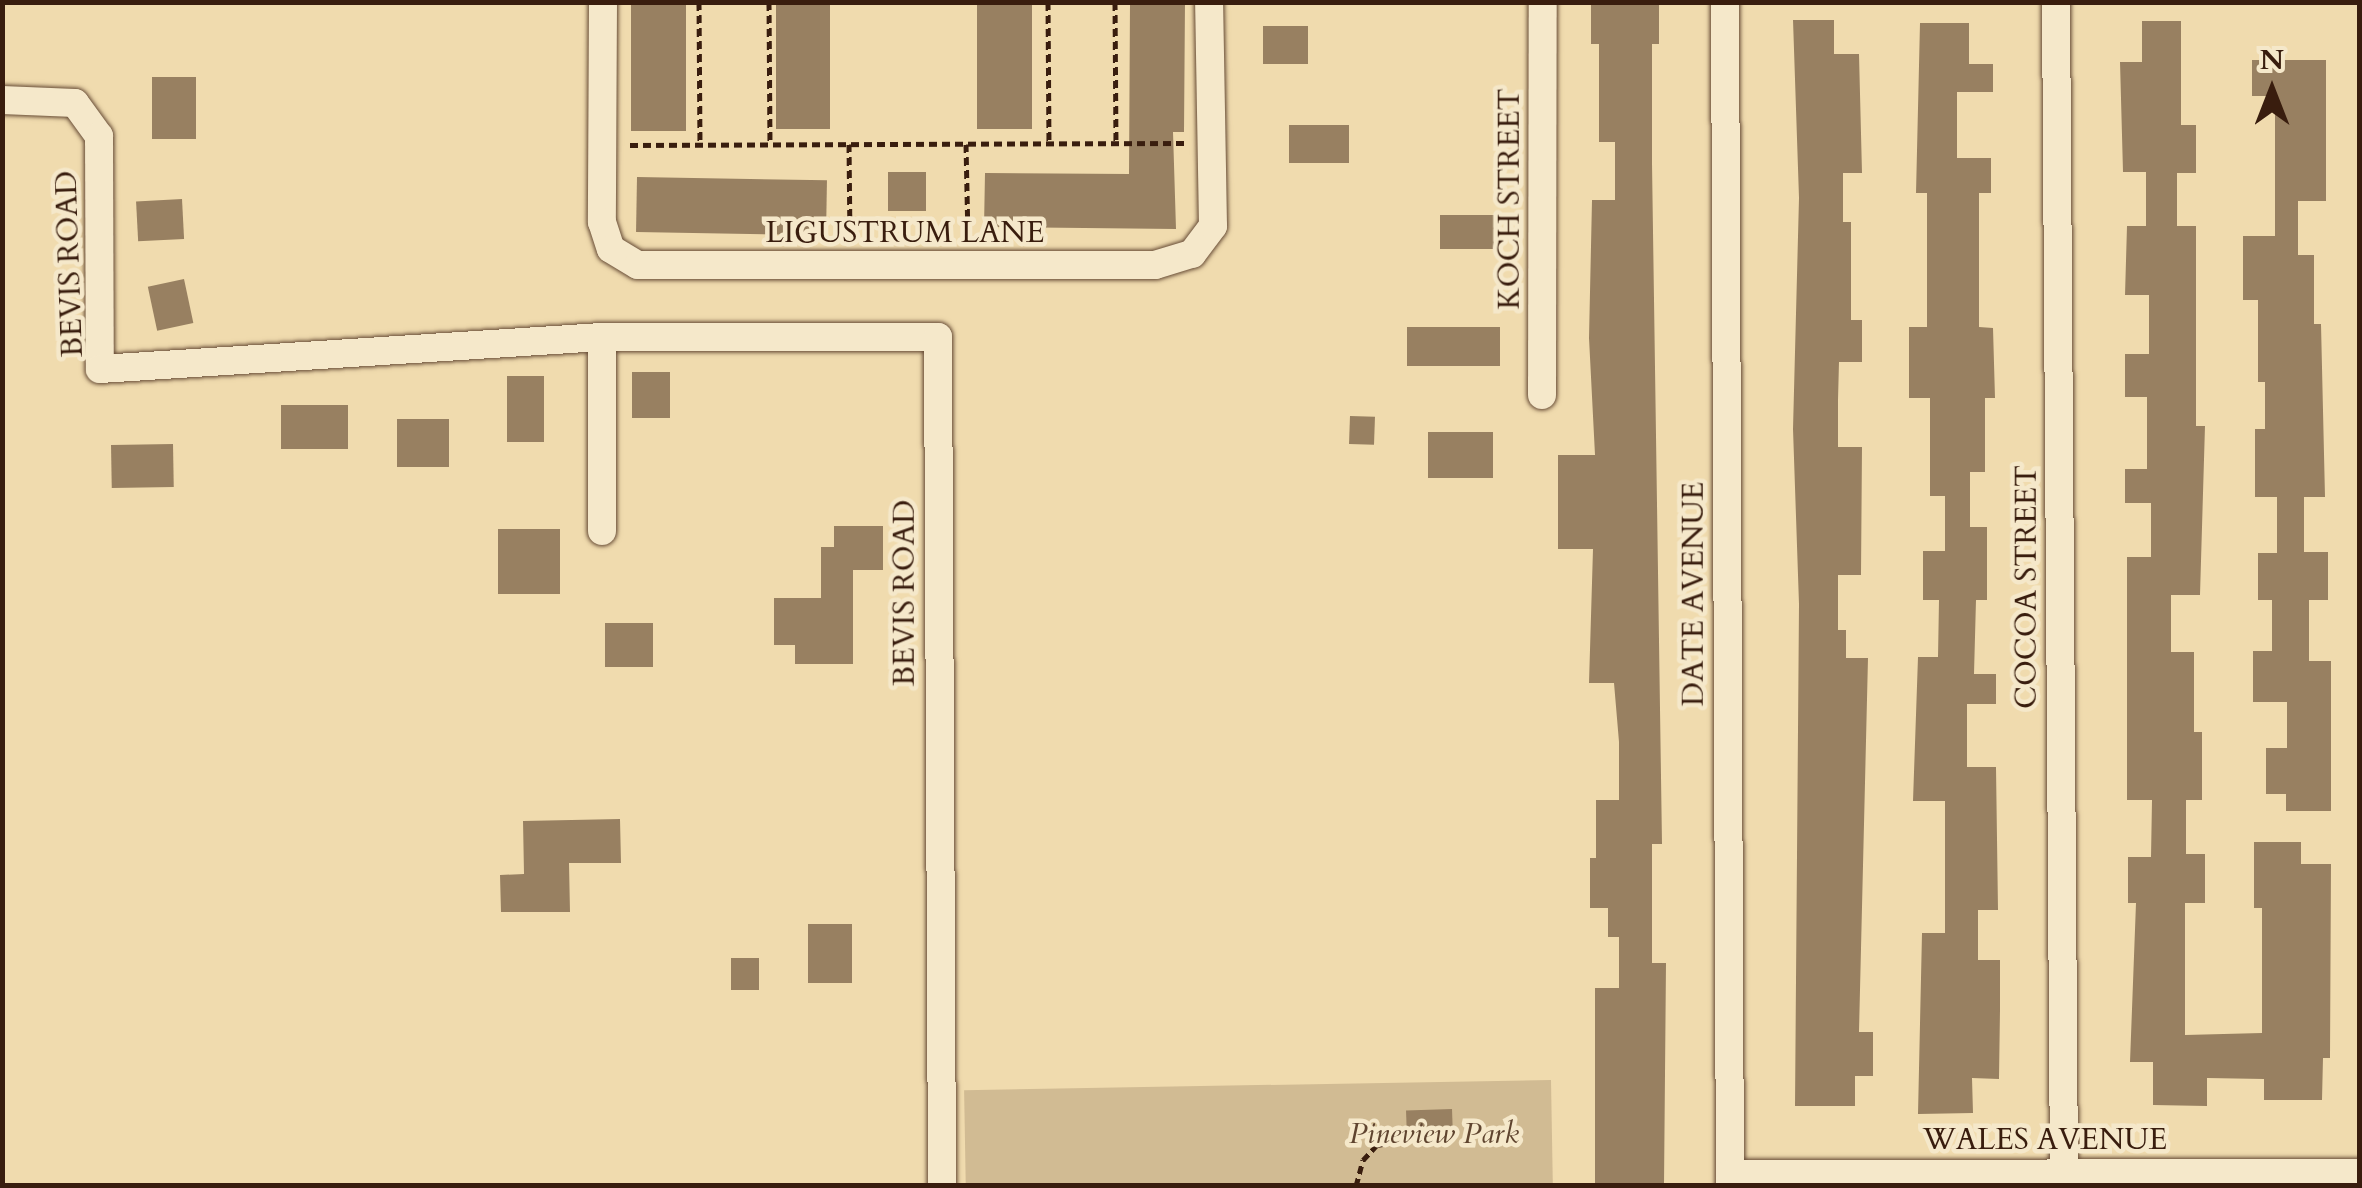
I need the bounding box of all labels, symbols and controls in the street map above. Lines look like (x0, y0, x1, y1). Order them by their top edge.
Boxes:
north arrow (2222, 40, 2322, 140)
text: N (2260, 41, 2284, 79)
street label: KOCH STREET (1492, 88, 1528, 310)
street label: BEVIS ROAD (49, 170, 91, 358)
street label: LIGUSTRUM LANE (766, 215, 1044, 251)
street label: COCOA STREET (2009, 465, 2045, 709)
street label: DATE AVENUE (1676, 482, 1712, 706)
street label: BEVIS ROAD (887, 500, 923, 686)
park label: Pineview Park (1349, 1116, 1519, 1152)
street label: WALES AVENUE (1923, 1122, 2167, 1158)

